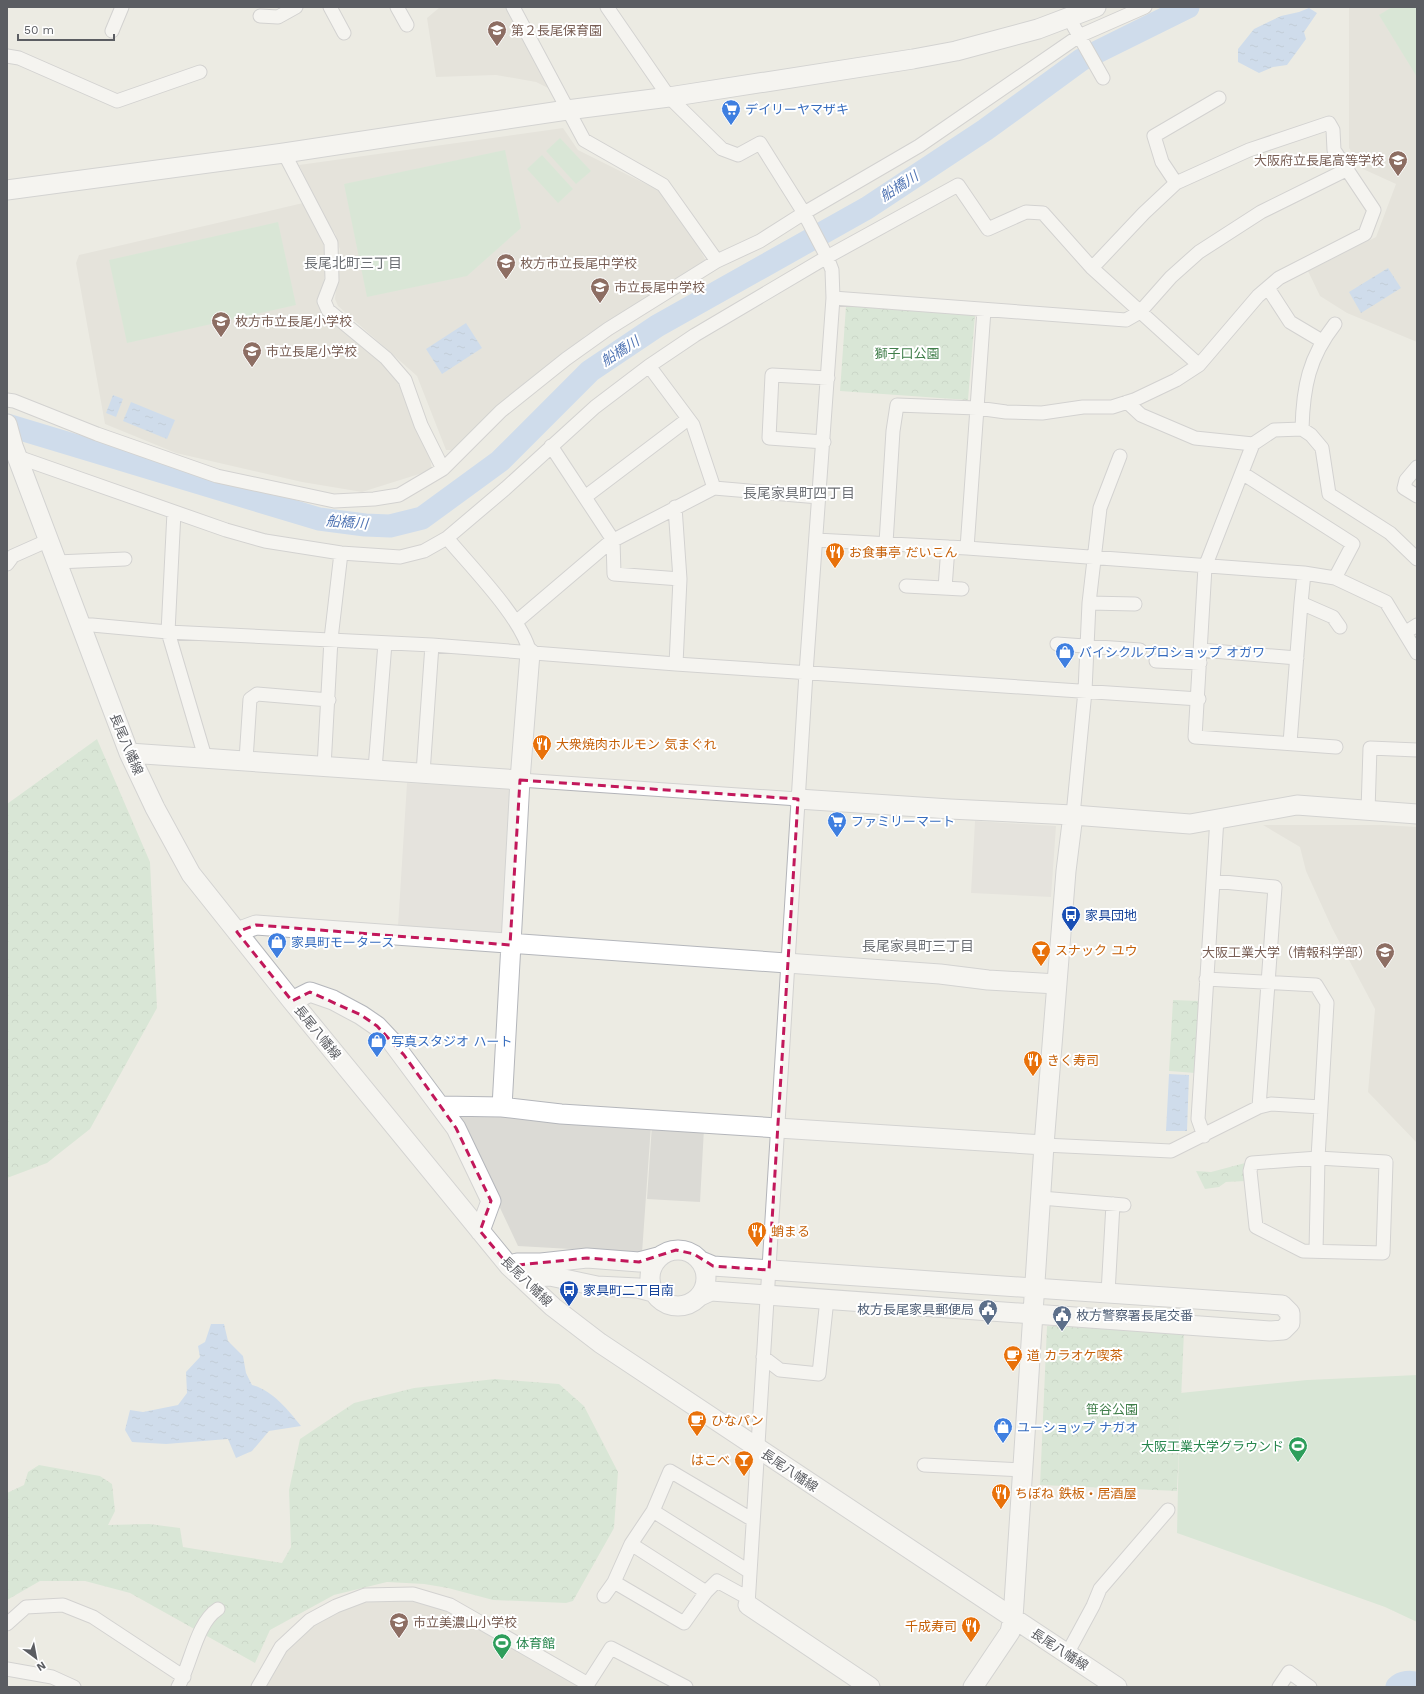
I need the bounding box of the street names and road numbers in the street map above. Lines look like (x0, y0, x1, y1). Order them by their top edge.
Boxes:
street label: 長尾八幡線 (107, 711, 146, 777)
street label: 長尾八幡線 (291, 1002, 344, 1062)
street label: 長尾八幡線 (498, 1253, 555, 1309)
street label: 長尾八幡線 (759, 1446, 821, 1495)
street label: 長尾八幡線 (1028, 1625, 1091, 1673)

